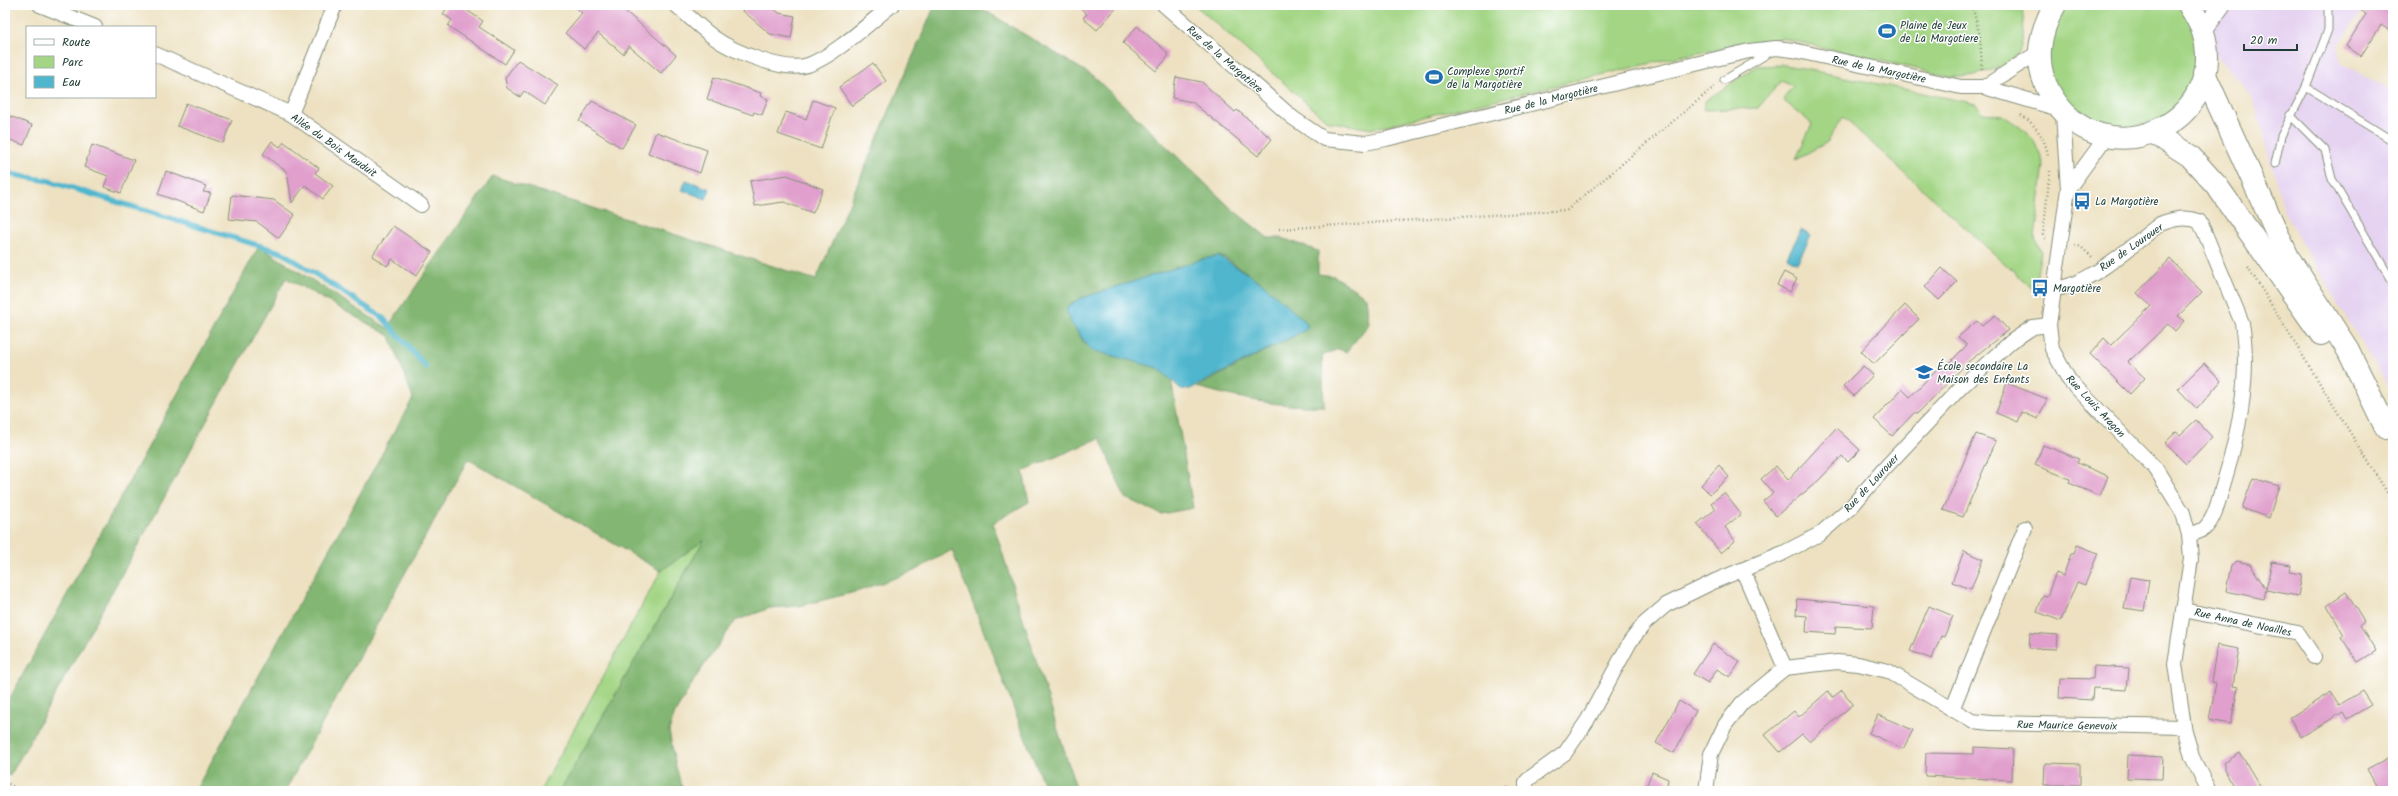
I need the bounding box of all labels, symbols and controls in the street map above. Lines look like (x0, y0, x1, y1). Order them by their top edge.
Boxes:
place label: Plaine de Jeux de La Margotiere (1900, 17, 1979, 48)
street label: Rue de la Margotière (1182, 21, 1267, 98)
sports icon: Plaine de Jeux de La Margotiere (1877, 21, 1897, 41)
legend (26, 26, 156, 98)
scale bar (2244, 26, 2297, 52)
text: 20 m (2250, 31, 2278, 50)
text: Route (62, 33, 91, 52)
street label: Rue de la Margotière (1830, 51, 1928, 89)
text: Parc (62, 53, 83, 72)
place label: Complexe sportif de la Margotière (1447, 63, 1526, 94)
sports icon: Complexe sportif de la Margotière (1424, 67, 1444, 87)
text: Eau (62, 73, 81, 92)
street label: Rue de la Margotière (1502, 80, 1600, 120)
street label: Allée du Bois Mauduit (287, 109, 381, 183)
bus stop icon: La Margotière (2072, 191, 2092, 211)
place label: La Margotière (2095, 193, 2159, 211)
street label: Rue de Lourouer (2096, 218, 2168, 277)
bus stop icon: Margotière (2030, 278, 2050, 298)
place label: Margotière (2053, 280, 2101, 298)
place label: École secondaire La Maison des Enfants (1937, 358, 2030, 389)
school or university icon: École secondaire La Maison des Enfants (1914, 362, 1934, 382)
street label: Rue Louis Aragon (2061, 371, 2129, 442)
street label: Rue de Lourouer (1840, 449, 1905, 517)
street label: Rue Anna de Noailles (2192, 604, 2293, 642)
street label: Rue Maurice Genevoix (2017, 716, 2118, 736)

